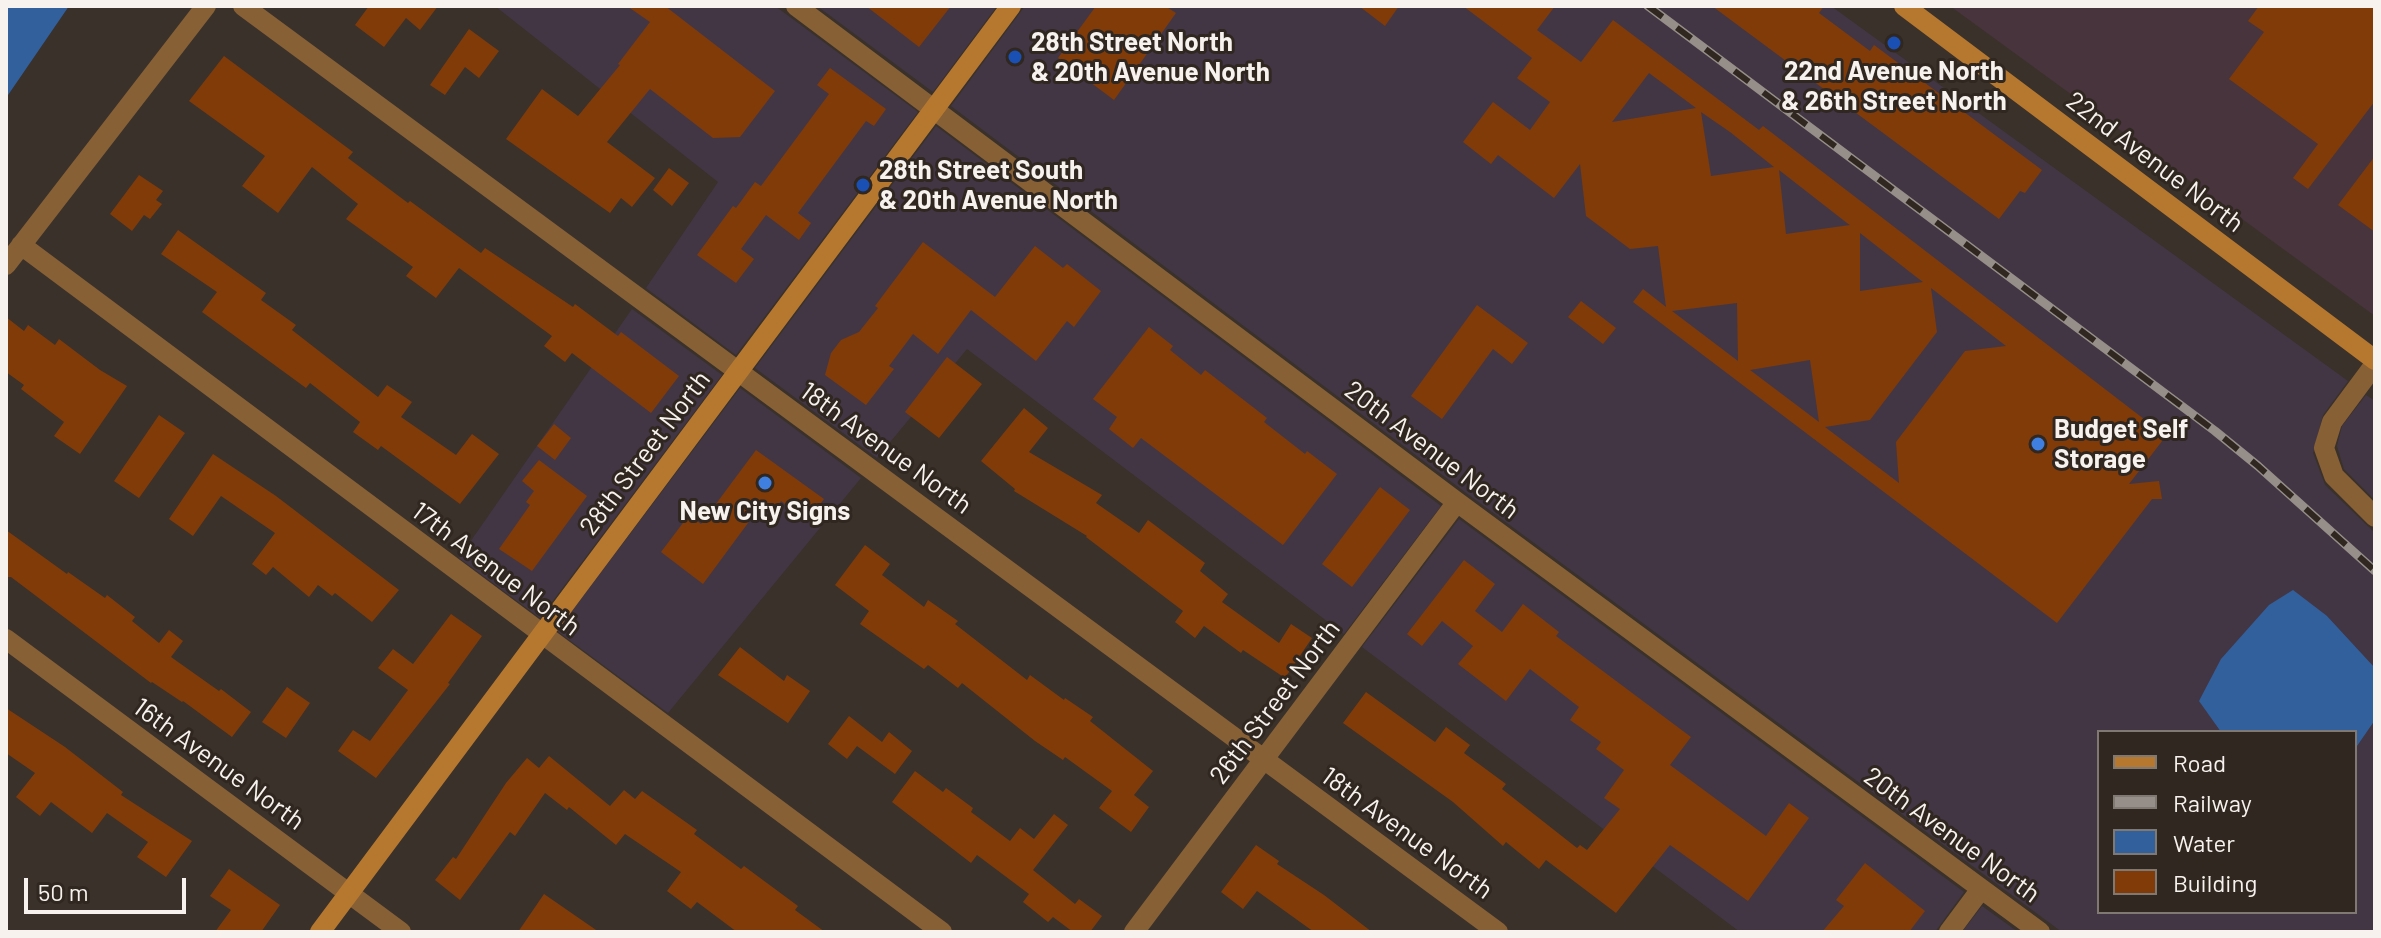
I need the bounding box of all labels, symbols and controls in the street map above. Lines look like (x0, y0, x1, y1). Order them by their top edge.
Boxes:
place label: 28th Street North & 20th Avenue North (1031, 26, 1270, 88)
marker: 22nd Avenue North & 26th Street North (1885, 34, 1903, 52)
marker: 28th Street North & 20th Avenue North (1006, 48, 1024, 66)
place label: 22nd Avenue North & 26th Street North (1781, 55, 2007, 116)
street label: 22nd Avenue North (2060, 85, 2250, 239)
place label: 28th Street South & 20th Avenue North (879, 154, 1118, 216)
marker: 28th Street South & 20th Avenue North (854, 176, 872, 194)
street label: 28th Street North (573, 365, 717, 541)
street label: 20th Avenue North (1339, 374, 1525, 526)
street label: 18th Avenue North (794, 375, 978, 521)
place label: Budget Self Storage (2054, 413, 2188, 474)
marker: Budget Self Storage (2029, 435, 2047, 453)
marker: New City Signs (756, 474, 774, 492)
street label: 17th Avenue North (406, 495, 586, 643)
place label: New City Signs (680, 495, 850, 527)
street label: 26th Street North (1203, 614, 1347, 790)
street label: 16th Avenue North (127, 691, 311, 837)
legend (2097, 730, 2357, 914)
text: Road (2173, 748, 2226, 777)
street label: 18th Avenue North (1315, 760, 1499, 906)
street label: 20th Avenue North (1858, 761, 2046, 909)
text: Railway (2173, 788, 2252, 817)
text: Water (2173, 828, 2235, 857)
scale bar (28, 862, 190, 912)
text: Building (2173, 868, 2257, 897)
text: 50 m (38, 877, 89, 906)

